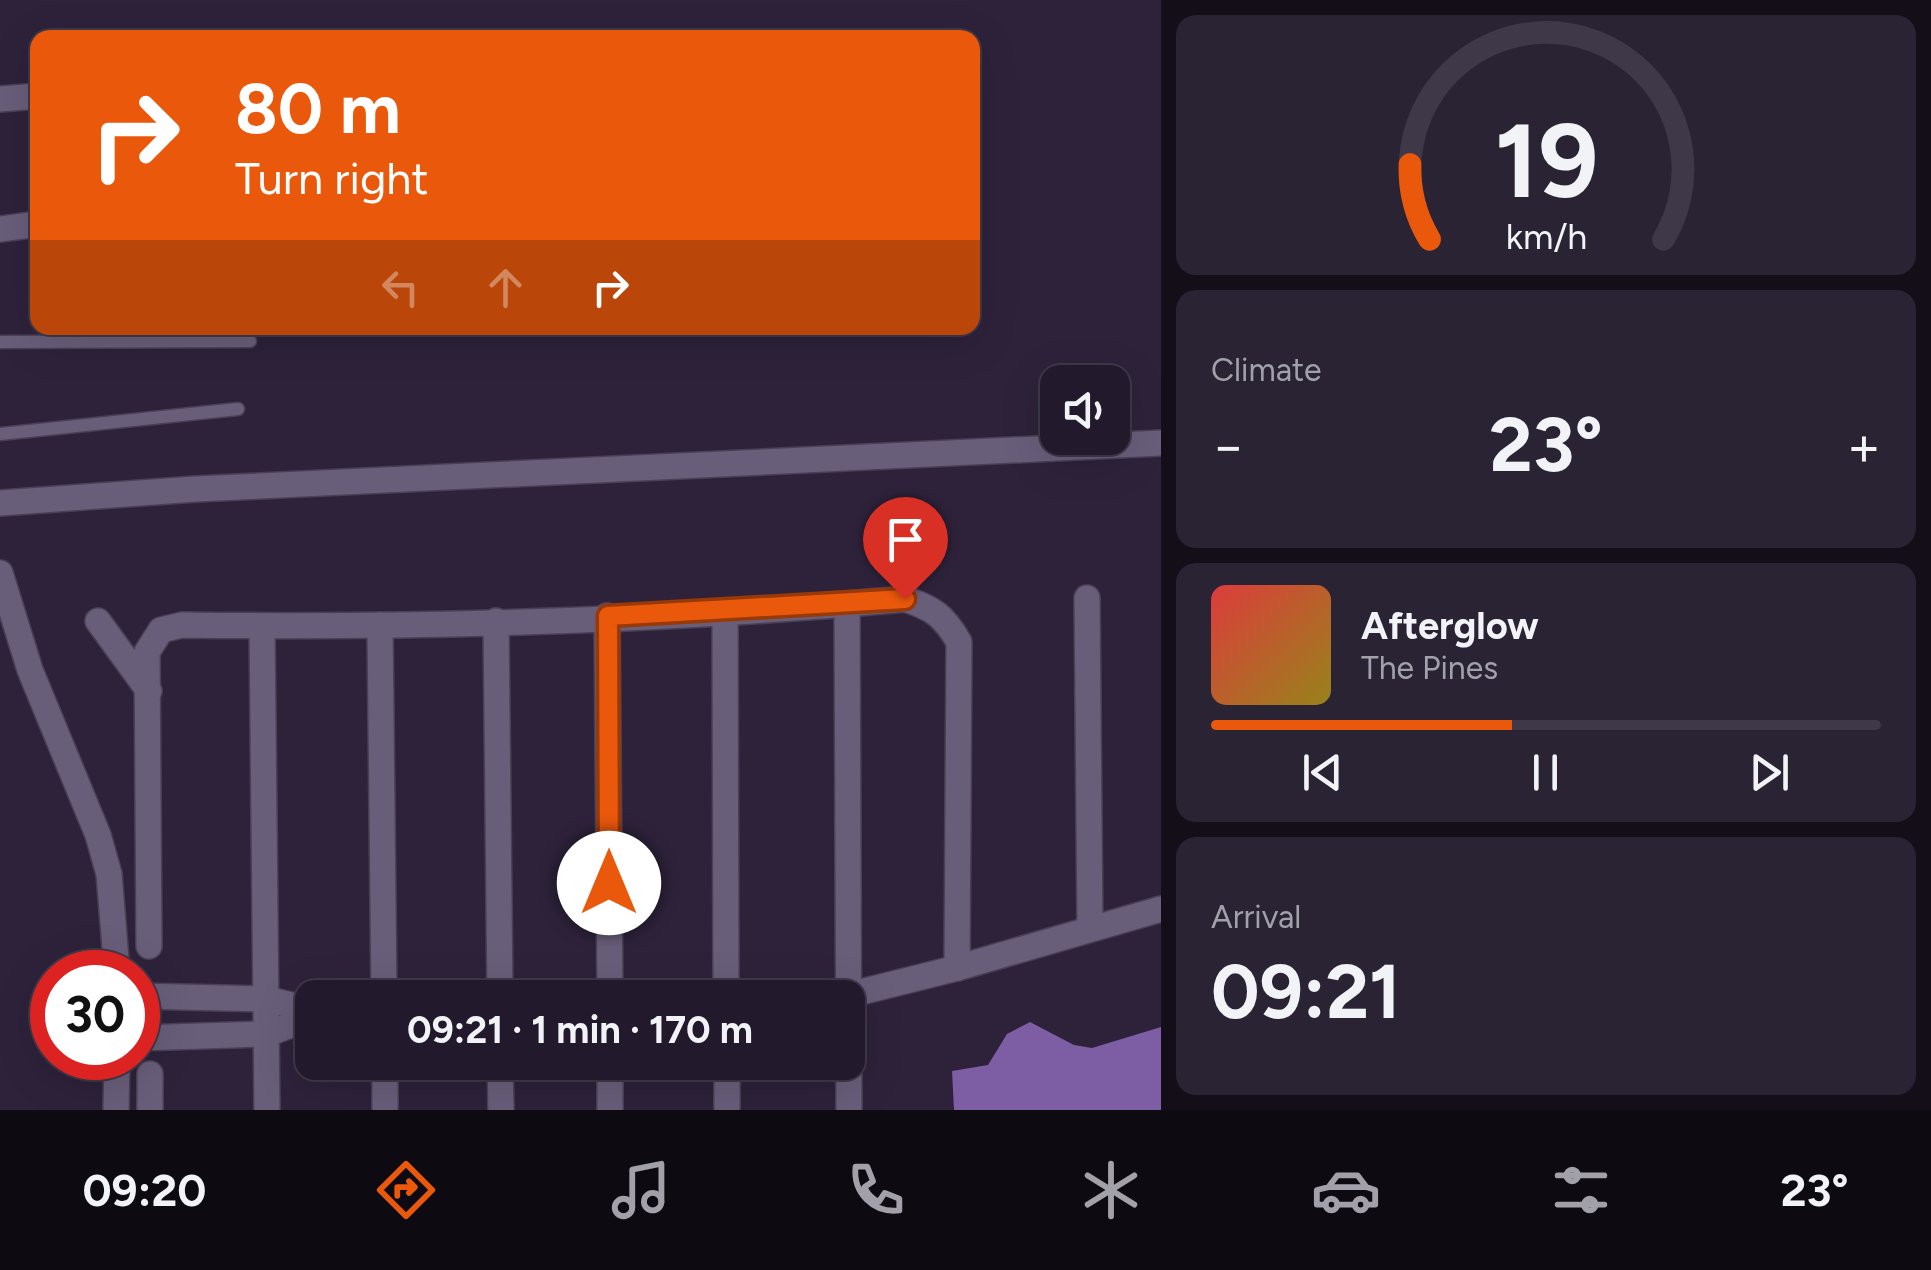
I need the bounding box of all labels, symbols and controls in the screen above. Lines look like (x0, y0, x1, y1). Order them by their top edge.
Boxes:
text: 80 m (235, 66, 401, 151)
icon: right (70, 70, 200, 200)
text: 19 (1494, 98, 1598, 223)
text: Turn right (235, 151, 428, 205)
text: km/h (1505, 215, 1587, 258)
icon: left (373, 260, 428, 315)
icon: ahead (478, 260, 533, 315)
icon: right (583, 260, 638, 315)
text: Climate (1211, 351, 1322, 389)
map controls (1040, 365, 1130, 455)
button: sound (1040, 365, 1130, 455)
text: 23° (1489, 400, 1603, 490)
text: − (1211, 413, 1245, 479)
text: + (1847, 413, 1881, 479)
pin (863, 497, 948, 600)
icon: arrive (878, 512, 933, 567)
text: Afterglow (1361, 603, 1539, 649)
text: The Pines (1361, 649, 1498, 687)
icon: previous (1295, 745, 1350, 800)
icon: pause (1518, 745, 1573, 800)
icon: next (1742, 745, 1797, 800)
position arrow (557, 831, 661, 935)
text: Arrival (1211, 898, 1301, 936)
text: 09:21 (1211, 947, 1401, 1037)
speed limit sign: 30 (30, 950, 160, 1080)
text: 09:21 · 1 min · 170 m (407, 1007, 753, 1053)
icon: directions (371, 1155, 441, 1225)
icon: music (606, 1155, 676, 1225)
icon: phone (841, 1155, 911, 1225)
icon: climate (1076, 1155, 1146, 1225)
icon: car (1311, 1155, 1381, 1225)
icon: filters (1546, 1155, 1616, 1225)
text: 09:20 (82, 1163, 206, 1217)
text: 23° (1780, 1163, 1849, 1217)

